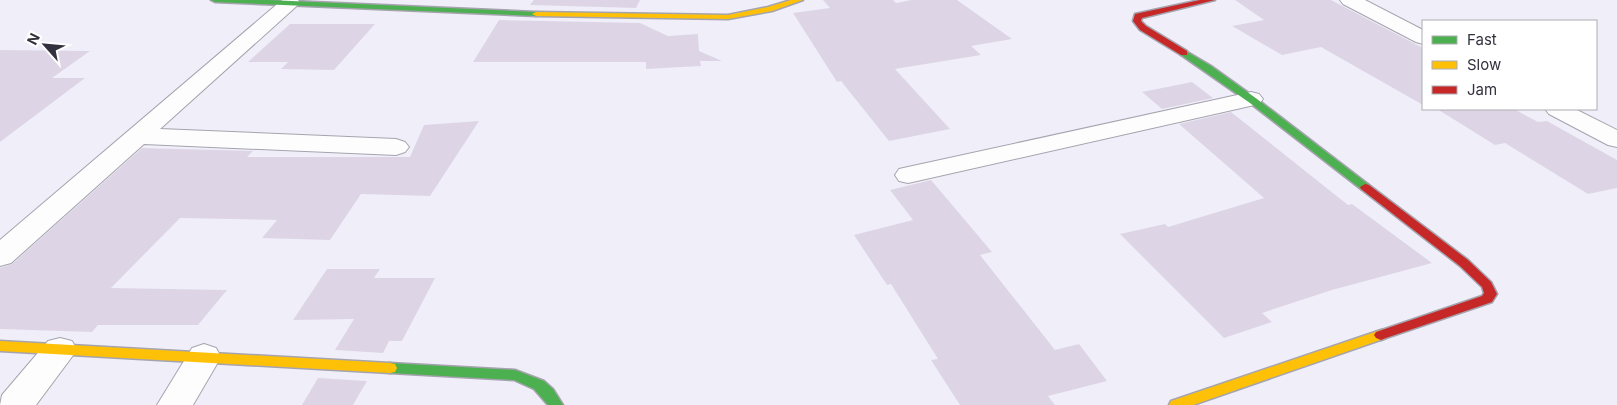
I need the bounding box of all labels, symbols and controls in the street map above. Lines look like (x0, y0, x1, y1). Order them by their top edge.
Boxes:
north arrow (20, 20, 70, 70)
legend (1422, 20, 1597, 110)
text: N (23, 30, 43, 47)
text: Fast (1467, 30, 1497, 49)
text: Slow (1467, 55, 1501, 74)
text: Jam (1467, 80, 1497, 99)

